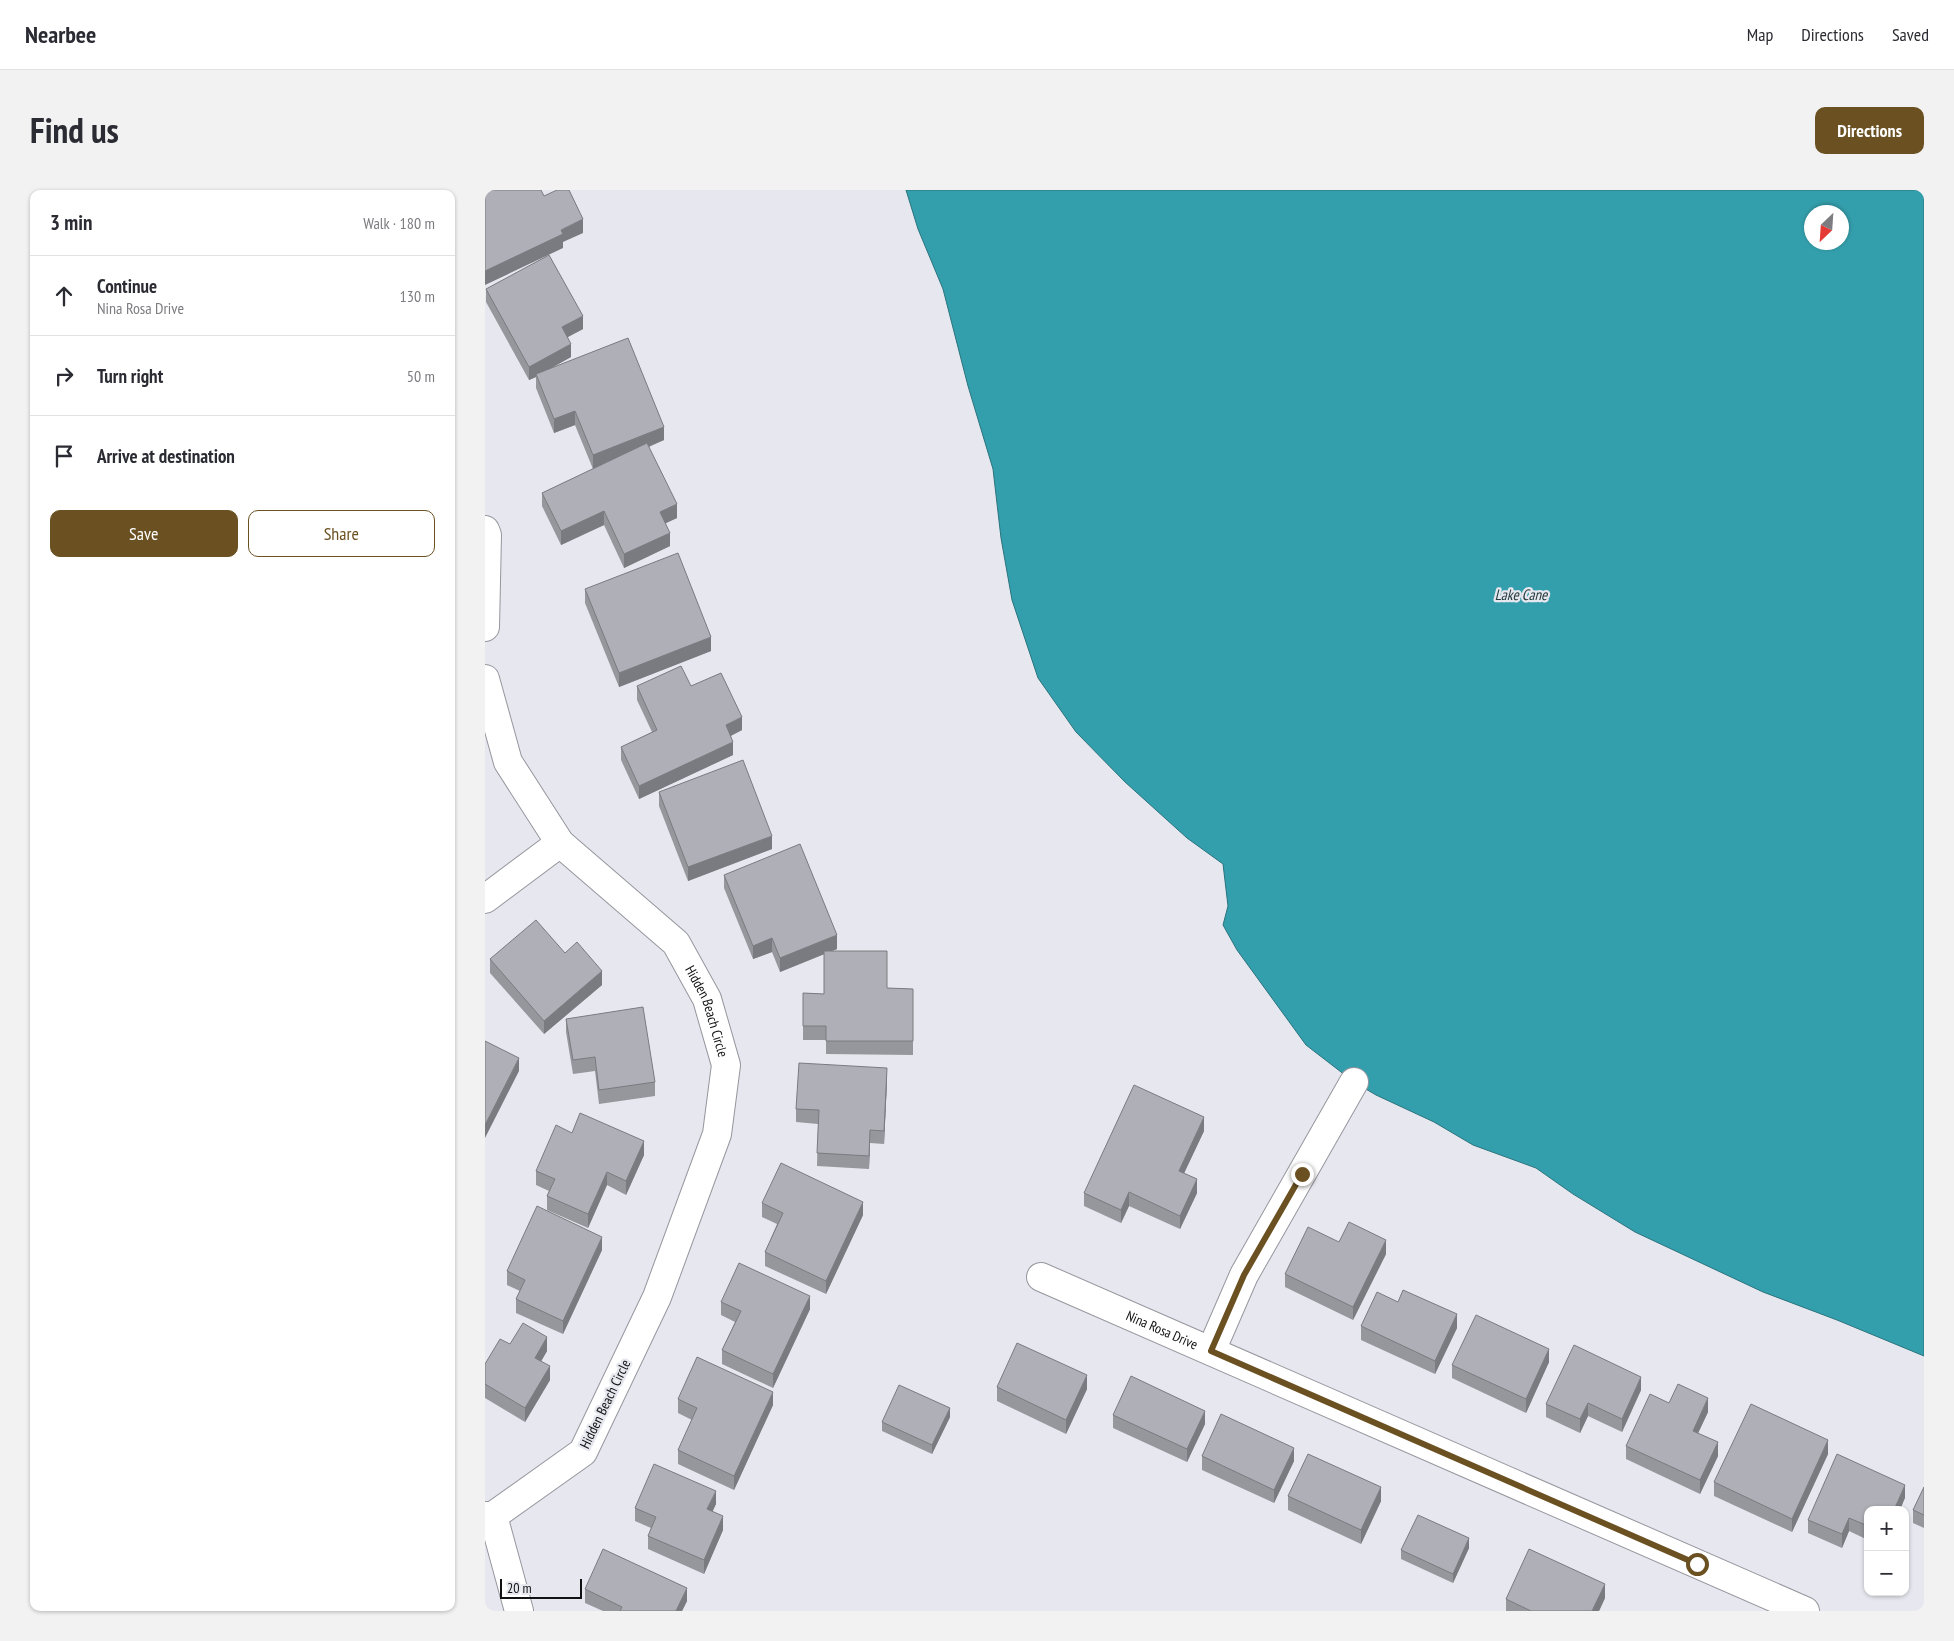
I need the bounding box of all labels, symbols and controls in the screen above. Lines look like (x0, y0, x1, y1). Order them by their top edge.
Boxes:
text: Nearbee (25, 19, 96, 50)
text: Map (1747, 23, 1773, 46)
text: Directions (1801, 23, 1864, 46)
text: Saved (1892, 23, 1929, 46)
text: Find us (30, 107, 119, 153)
button: Directions (1815, 107, 1924, 154)
north arrow (1804, 205, 1849, 250)
text: 3 min (50, 209, 92, 236)
text: Walk · 180 m (363, 213, 435, 233)
text: Continue (97, 274, 157, 298)
icon: ahead (50, 282, 78, 310)
text: 130 m (400, 286, 435, 306)
text: Nina Rosa Drive (97, 298, 184, 318)
icon: right (50, 362, 78, 390)
text: Turn right (97, 364, 163, 388)
text: 50 m (407, 366, 435, 386)
icon: arrive (50, 442, 78, 470)
text: Arrive at destination (97, 444, 235, 468)
button: Save (50, 510, 238, 557)
button: Share (248, 510, 435, 557)
water label: Lake Cane (1495, 585, 1548, 604)
street label: Hidden Beach Circle (681, 962, 732, 1059)
route end (1291, 1163, 1314, 1186)
street label: Nina Rosa Drive (1123, 1306, 1201, 1353)
street label: Hidden Beach Circle (576, 1356, 634, 1452)
map controls (1864, 1506, 1909, 1596)
button: + (1864, 1506, 1909, 1551)
button: − (1864, 1551, 1909, 1596)
route start (1686, 1553, 1709, 1576)
scale bar (500, 1576, 583, 1599)
text: 20 m (507, 1579, 532, 1597)

